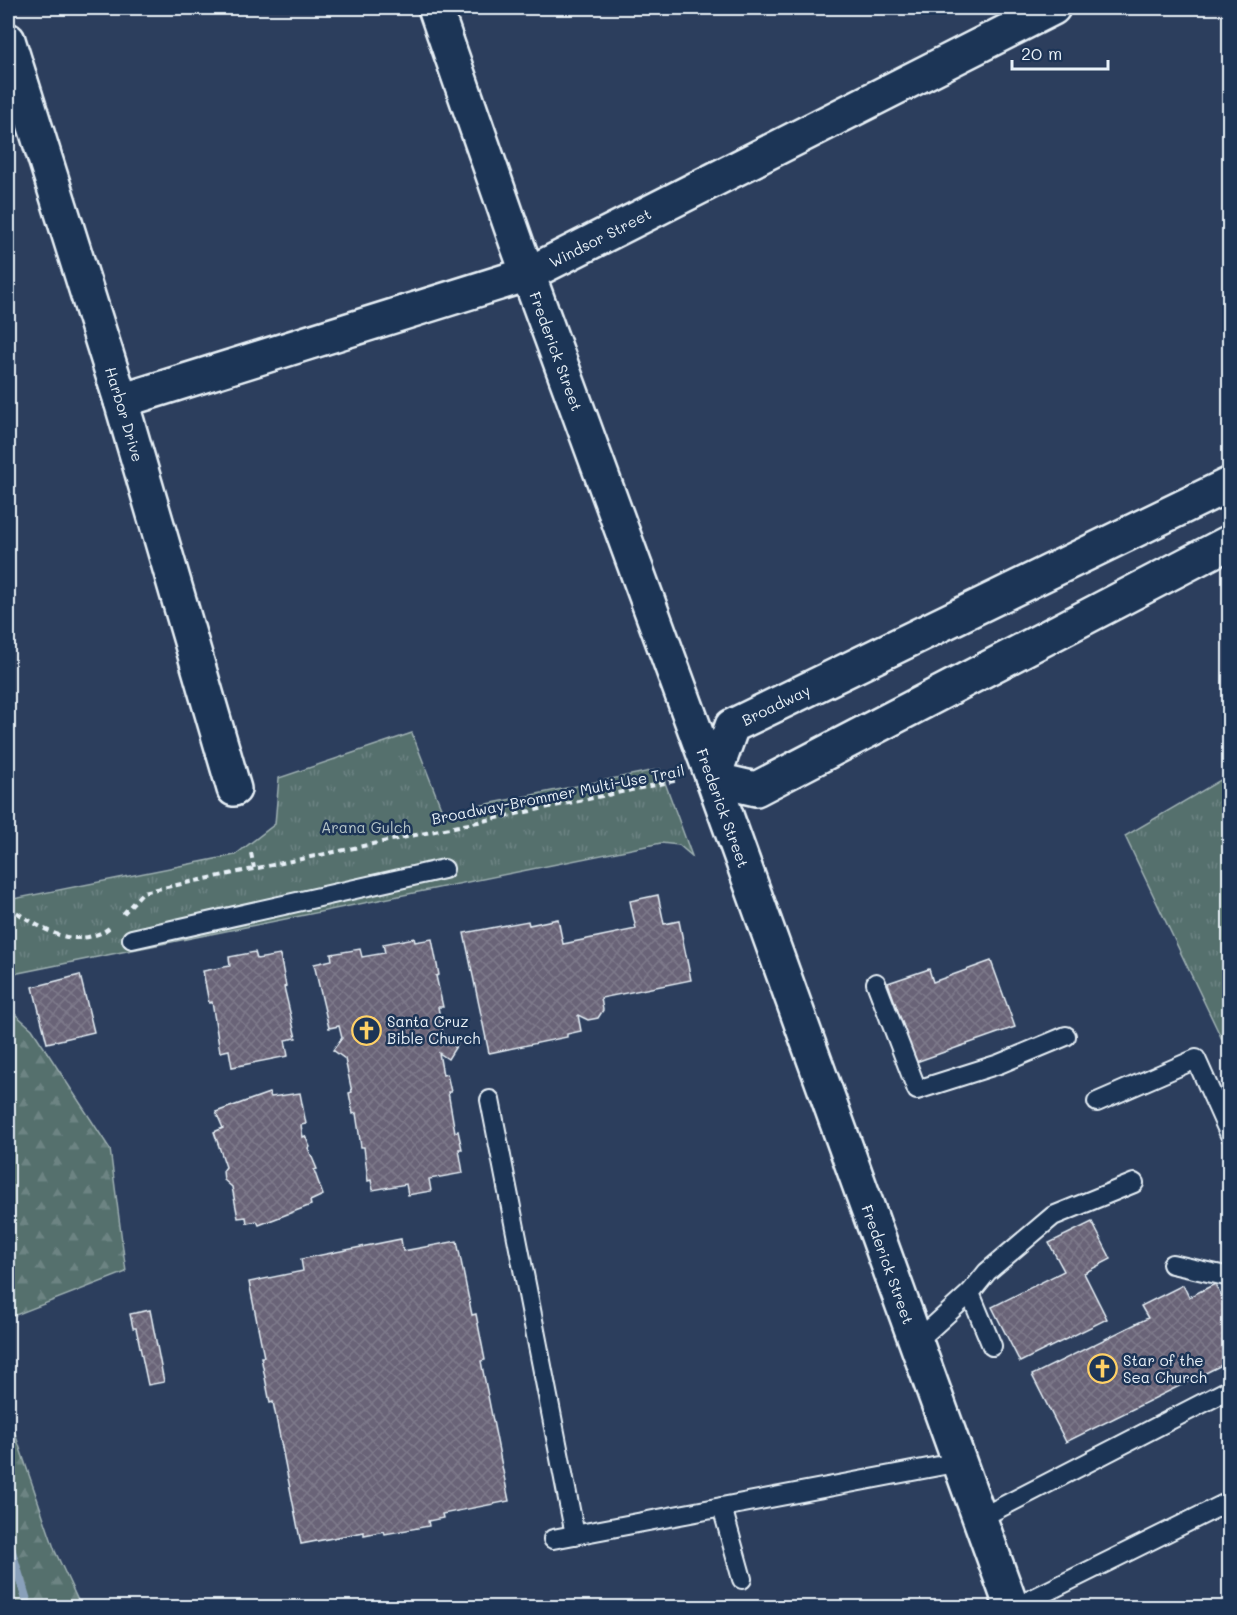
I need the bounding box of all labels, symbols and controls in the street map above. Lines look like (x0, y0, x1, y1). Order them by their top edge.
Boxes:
scale bar (1012, 33, 1108, 71)
text: 20 m (1021, 41, 1062, 65)
street label: Windsor Street (545, 203, 654, 272)
street label: Frederick Street (525, 289, 587, 414)
street label: Harbor Drive (101, 364, 148, 464)
street label: Broadway (738, 680, 813, 730)
street label: Frederick Street (692, 746, 754, 870)
street label: Broadway-Brommer Multi-Use Trail (430, 760, 686, 828)
park label: Arana Gulch (321, 817, 411, 837)
place label: Santa Cruz Bible Church (387, 1011, 481, 1048)
church icon: Santa Cruz Bible Church (350, 1014, 382, 1046)
street label: Frederick Street (857, 1202, 919, 1327)
place label: Star of the Sea Church (1123, 1350, 1207, 1387)
church icon: Star of the Sea Church (1086, 1353, 1118, 1385)

